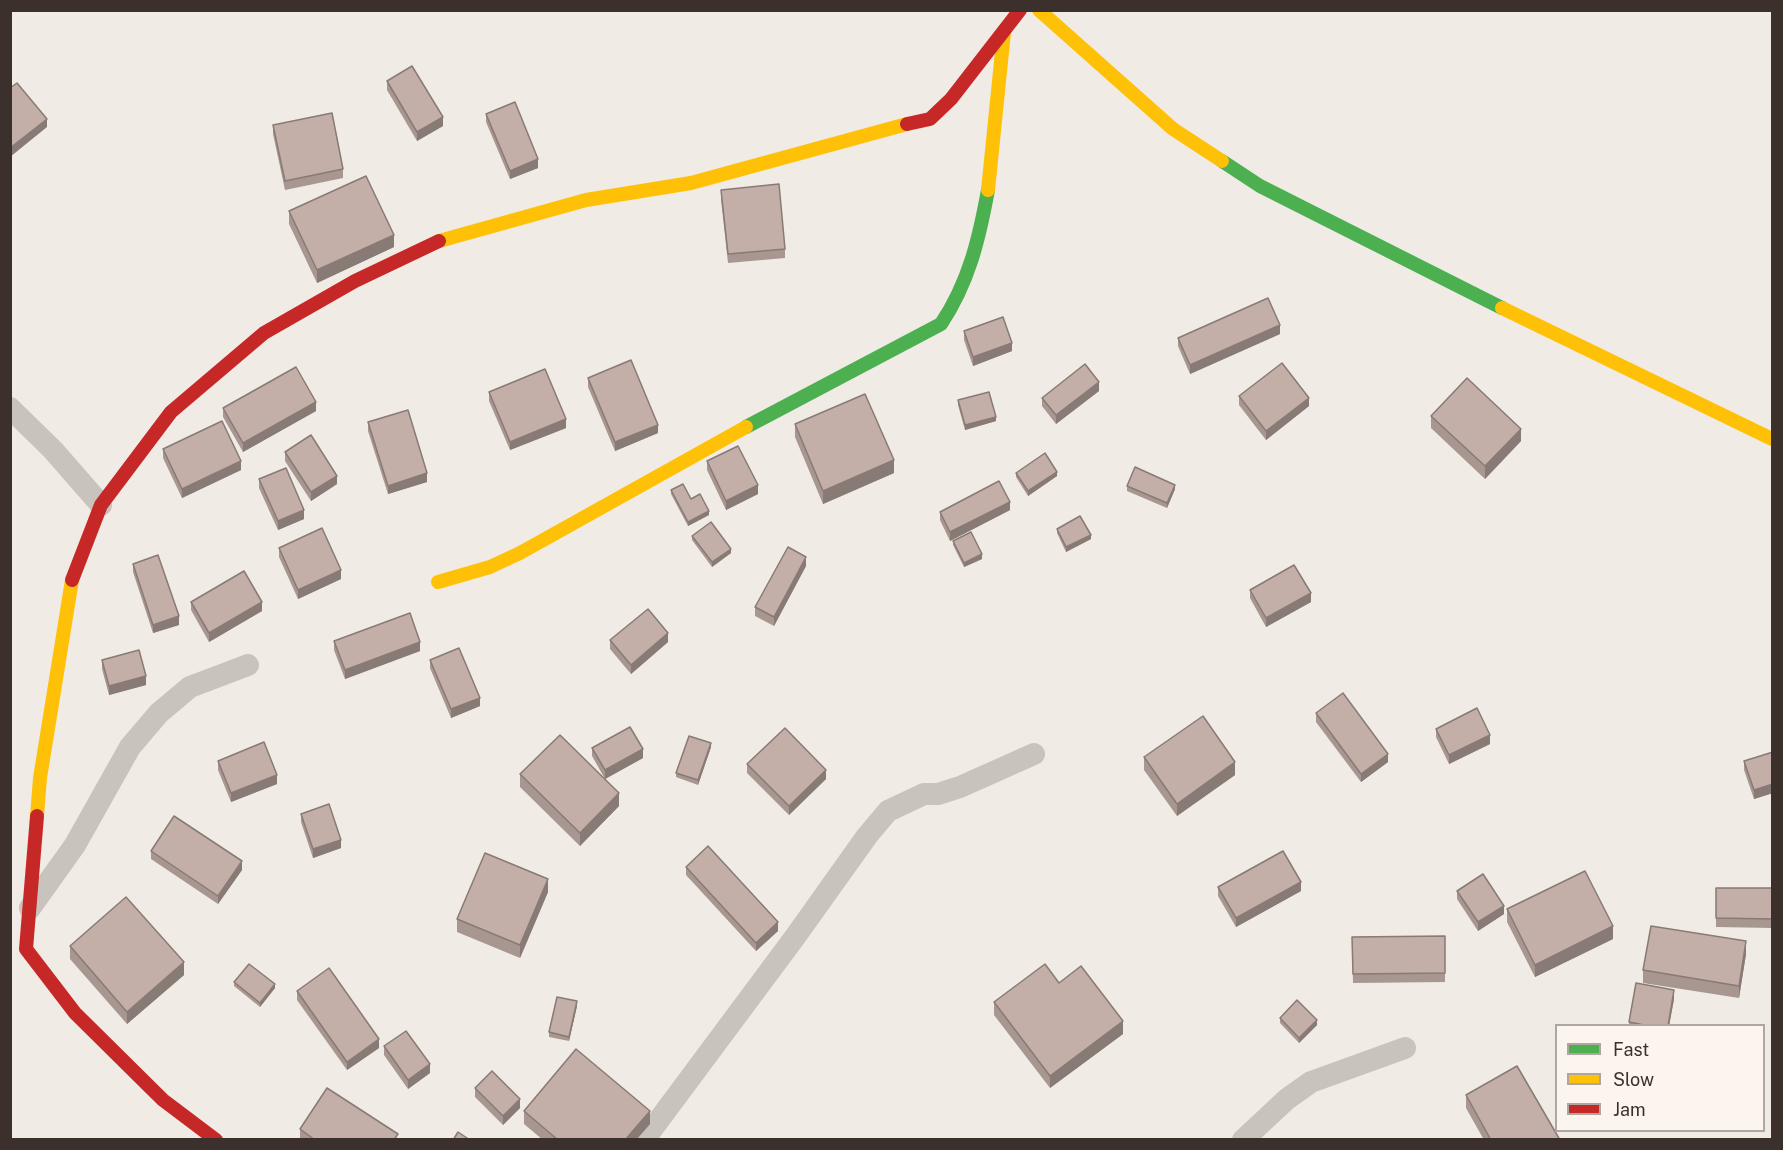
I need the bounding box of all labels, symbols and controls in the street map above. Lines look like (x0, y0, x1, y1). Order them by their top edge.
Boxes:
legend (1555, 1024, 1765, 1132)
text: Fast (1613, 1039, 1649, 1060)
text: Slow (1613, 1069, 1654, 1090)
text: Jam (1613, 1099, 1646, 1120)

